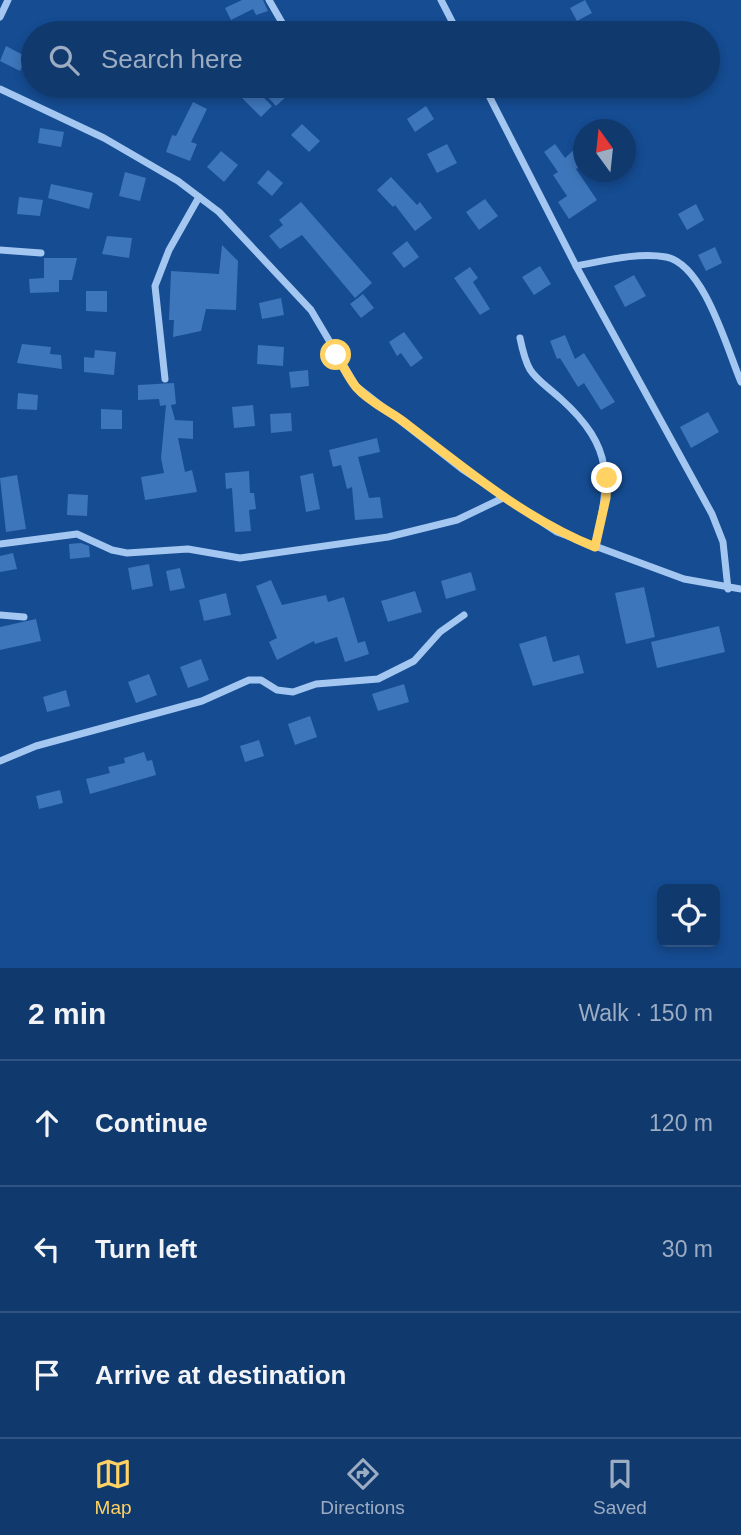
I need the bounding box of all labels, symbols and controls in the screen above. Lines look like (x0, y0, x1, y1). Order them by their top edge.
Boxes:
search box (21, 21, 720, 98)
icon: search (45, 41, 83, 79)
text: Search here (101, 44, 243, 74)
north arrow (573, 119, 636, 182)
route start (320, 339, 351, 370)
route end (591, 462, 622, 493)
map controls (657, 884, 720, 947)
button: locate (657, 884, 720, 947)
text: 2 min (28, 997, 106, 1030)
text: Walk · 150 m (578, 1000, 713, 1026)
icon: ahead (28, 1104, 66, 1142)
text: Continue (95, 1108, 208, 1138)
text: 120 m (649, 1110, 713, 1136)
icon: left (28, 1230, 66, 1268)
text: Turn left (95, 1234, 197, 1264)
text: 30 m (662, 1236, 713, 1262)
icon: arrive (28, 1356, 66, 1394)
text: Arrive at destination (95, 1360, 346, 1390)
tab: Map (94, 1455, 132, 1519)
tab: Directions (320, 1455, 405, 1519)
tab: Saved (593, 1455, 647, 1519)

